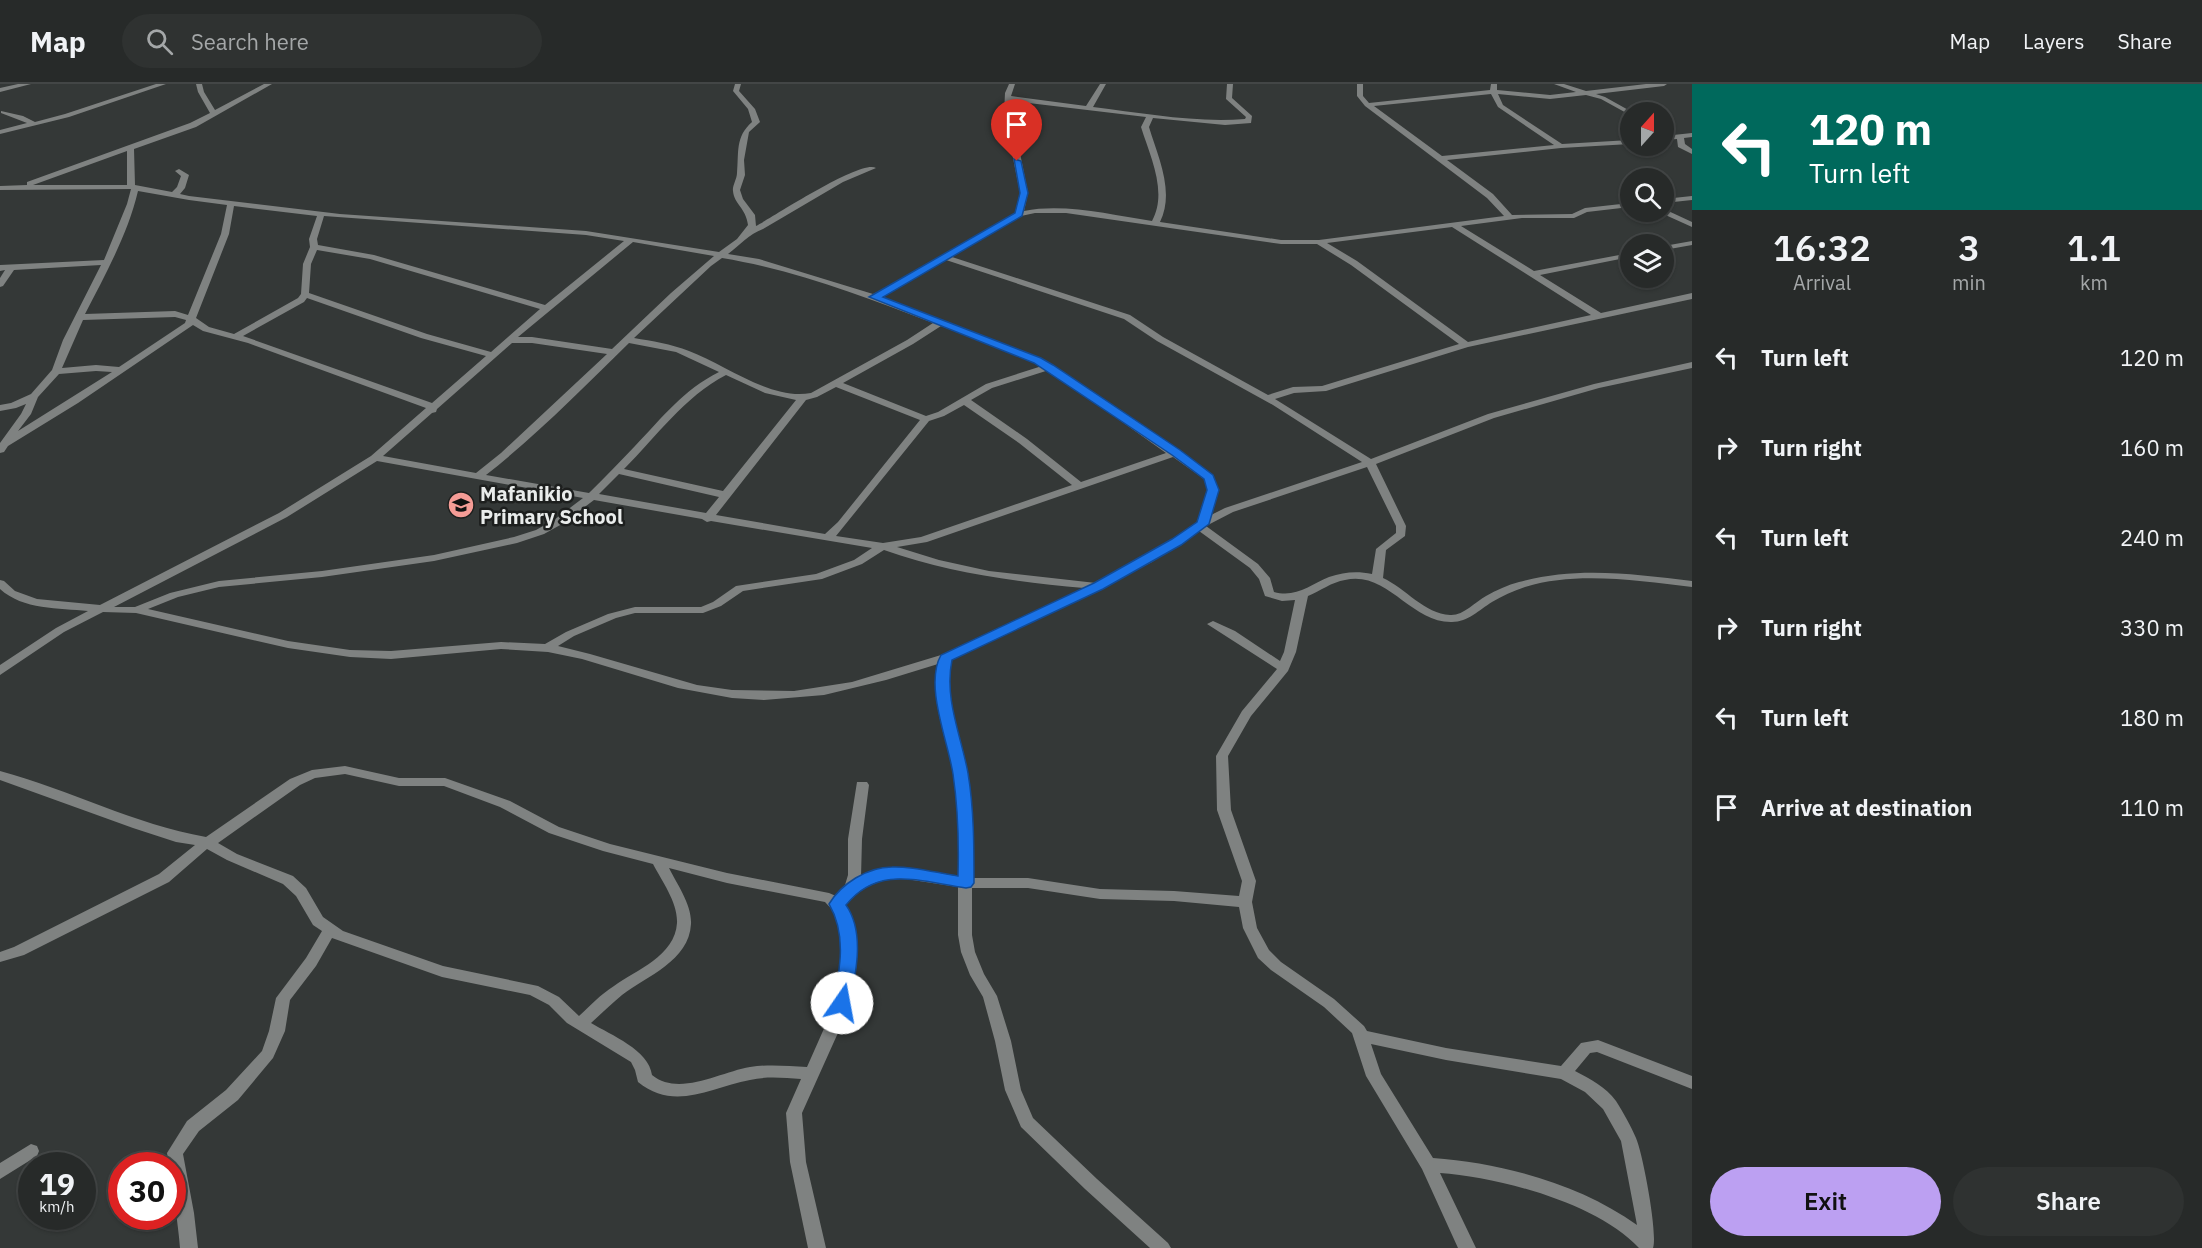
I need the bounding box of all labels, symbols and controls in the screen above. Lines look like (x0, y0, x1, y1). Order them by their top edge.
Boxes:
search box (122, 14, 542, 68)
text: Map (30, 23, 86, 60)
icon: search (143, 25, 176, 58)
text: Search here (191, 27, 309, 56)
text: Map (1950, 27, 1990, 55)
text: Layers (2023, 27, 2085, 55)
text: Share (2118, 27, 2172, 55)
pin (991, 99, 1042, 161)
north arrow (1620, 102, 1674, 156)
map controls (1620, 102, 1674, 288)
text: 120 m (1809, 102, 1932, 157)
icon: arrive (1000, 108, 1033, 141)
icon: left (1710, 108, 1788, 186)
text: Turn left (1809, 155, 1910, 190)
button: search (1620, 168, 1674, 222)
text: 16:32 (1773, 224, 1871, 271)
text: 3 (1958, 224, 1980, 271)
text: 1.1 (2067, 224, 2121, 271)
button: layers (1620, 234, 1674, 288)
text: Arrival (1793, 269, 1851, 296)
text: min (1952, 269, 1986, 296)
text: km (2080, 269, 2108, 296)
icon: left (1710, 341, 1743, 374)
text: Turn left (1761, 343, 1849, 372)
text: 120 m (2120, 343, 2184, 372)
icon: right (1710, 431, 1743, 464)
text: Turn right (1761, 433, 1862, 462)
text: 160 m (2120, 433, 2184, 462)
place label: Mafanikio Primary School (480, 480, 623, 530)
school or university icon: Mafanikio Primary School (446, 490, 476, 520)
icon: left (1710, 521, 1743, 554)
text: Turn left (1761, 523, 1849, 552)
text: 240 m (2120, 523, 2184, 552)
icon: right (1710, 611, 1743, 644)
text: Turn right (1761, 613, 1862, 642)
text: 330 m (2120, 613, 2184, 642)
icon: left (1710, 701, 1743, 734)
text: Turn left (1761, 703, 1849, 732)
text: 180 m (2120, 703, 2184, 732)
icon: arrive (1710, 791, 1743, 824)
text: Arrive at destination (1761, 793, 1972, 822)
text: 110 m (2120, 793, 2184, 822)
position arrow (810, 971, 874, 1035)
speed limit sign: 30 (108, 1152, 186, 1230)
text: 19 (39, 1164, 75, 1203)
button: Exit (1710, 1167, 1941, 1236)
button: Share (1953, 1167, 2184, 1236)
text: km/h (39, 1197, 75, 1216)

